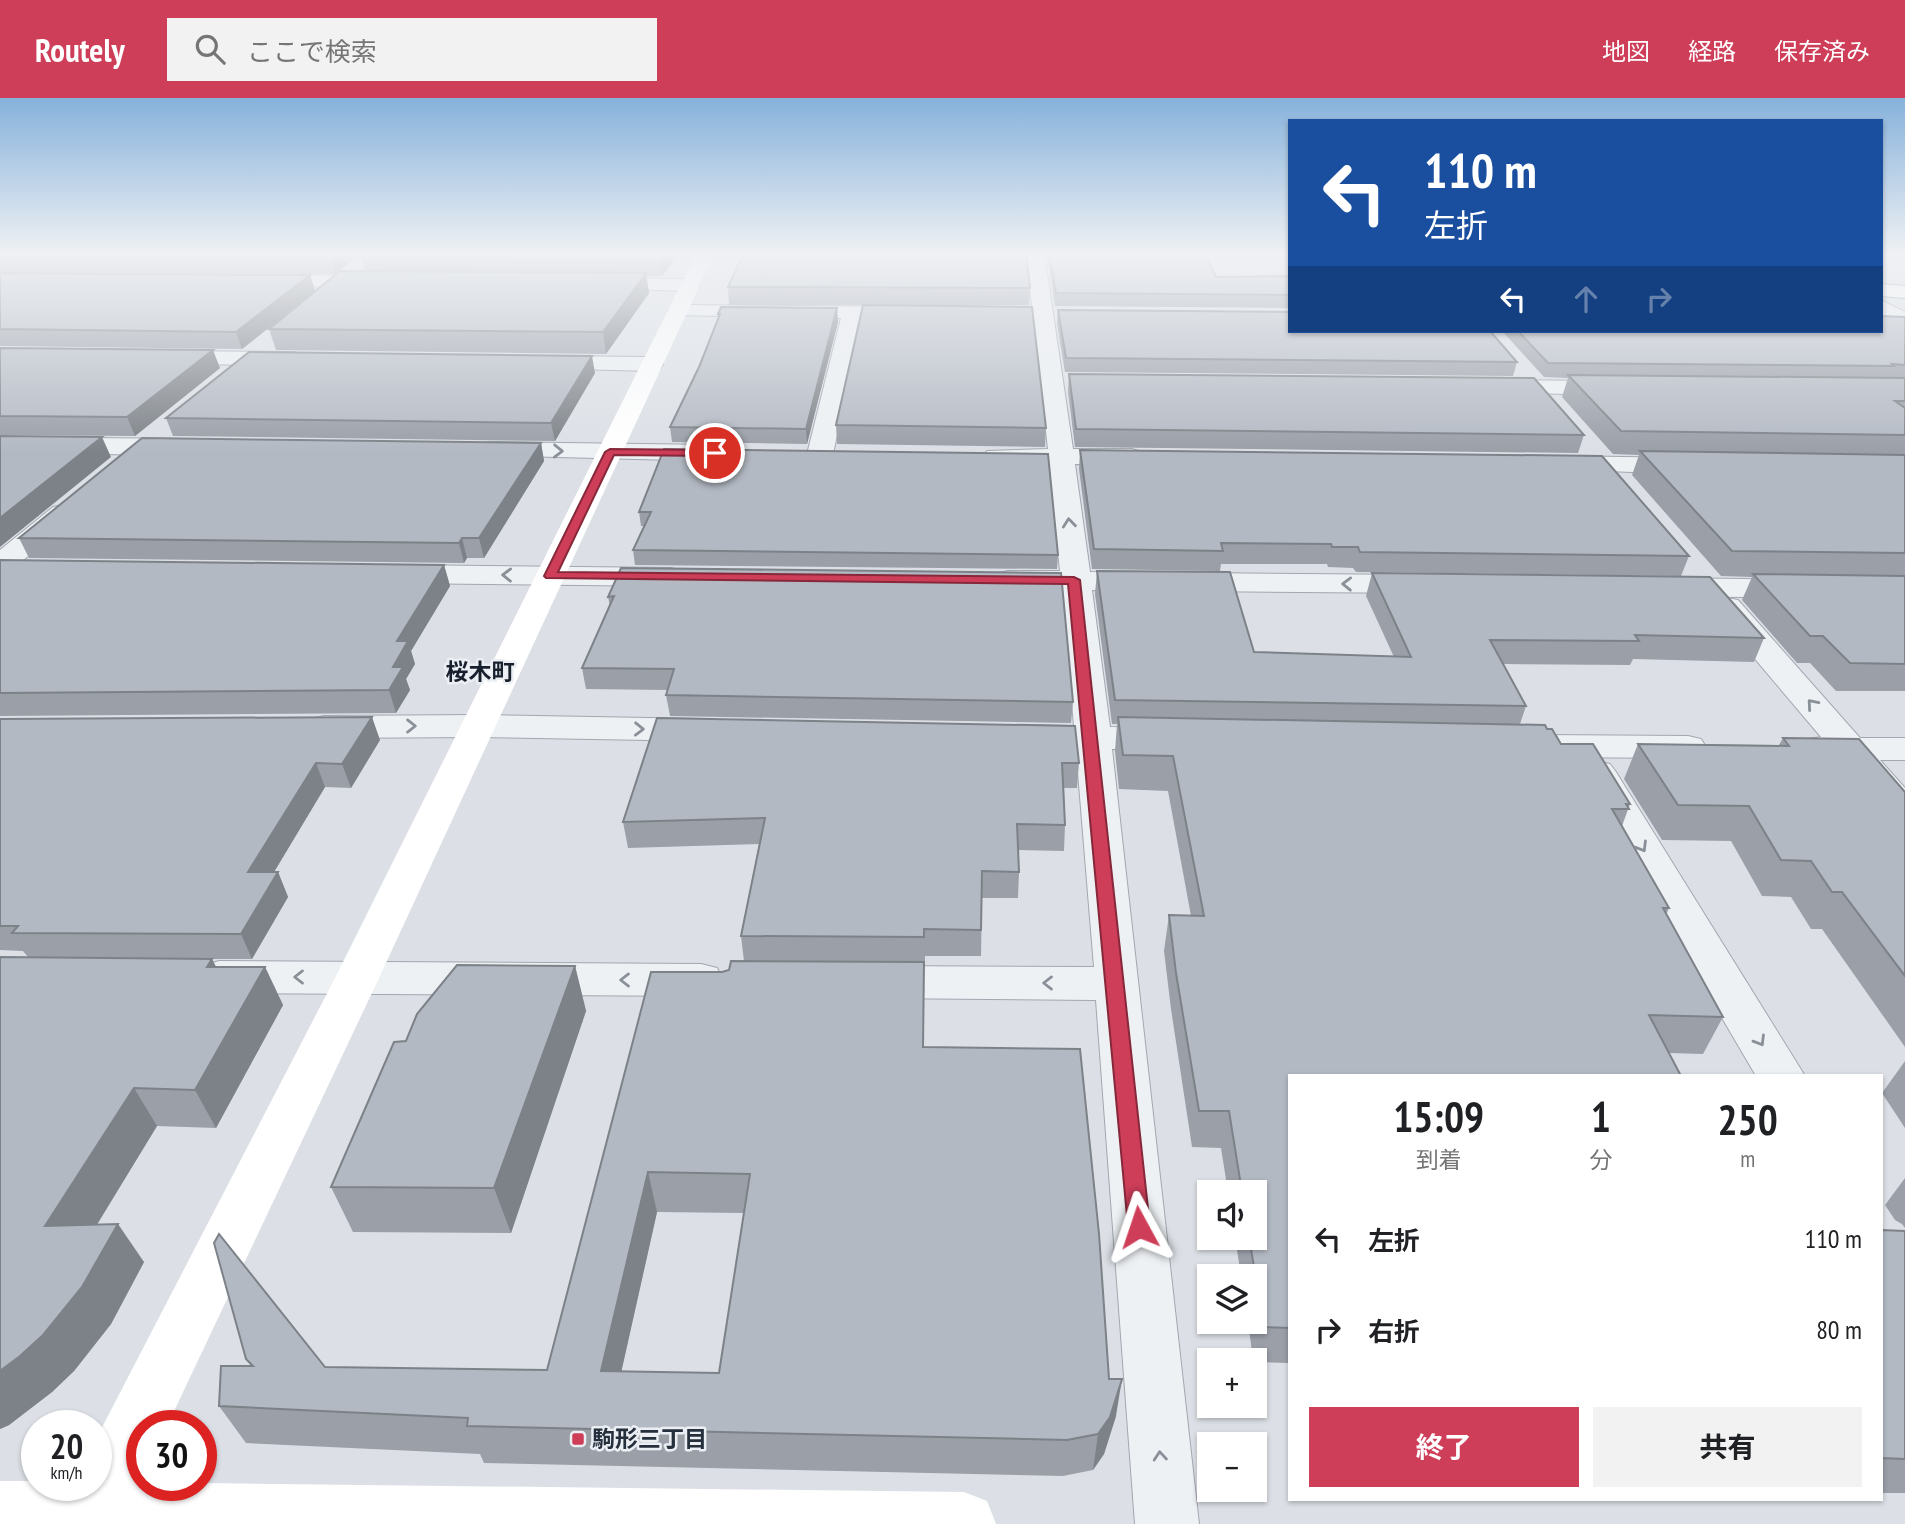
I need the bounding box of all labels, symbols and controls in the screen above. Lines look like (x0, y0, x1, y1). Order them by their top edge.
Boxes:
search box (167, 18, 657, 81)
text: Routely (35, 28, 125, 71)
icon: search (191, 30, 229, 68)
text: ここで検索 (247, 35, 377, 68)
text: 地図 (1602, 36, 1650, 67)
text: 経路 (1688, 36, 1736, 67)
text: 保存済み (1774, 36, 1870, 67)
text: 110 m (1424, 138, 1537, 202)
icon: left (1309, 147, 1400, 238)
text: 左折 (1424, 204, 1488, 246)
icon: left (1494, 280, 1532, 318)
icon: ahead (1567, 280, 1605, 318)
icon: right (1640, 280, 1678, 318)
pin (685, 423, 745, 483)
icon: arrive (696, 434, 734, 472)
one-way arrow (553, 443, 564, 459)
one-way arrow (1061, 517, 1076, 528)
one-way arrow (501, 567, 512, 583)
one-way arrow (1341, 576, 1352, 591)
district label: 桜木町 (446, 657, 515, 686)
one-way arrow (1808, 700, 1820, 713)
one-way arrow (406, 718, 417, 734)
one-way arrow (633, 721, 644, 736)
one-way arrow (1634, 839, 1647, 852)
one-way arrow (293, 970, 304, 985)
one-way arrow (619, 972, 629, 988)
one-way arrow (1042, 975, 1053, 991)
one-way arrow (1752, 1034, 1765, 1047)
text: 15:09 (1393, 1089, 1484, 1144)
text: 1 (1591, 1089, 1611, 1144)
text: 250 (1718, 1092, 1778, 1147)
text: m (1740, 1144, 1755, 1173)
text: 到着 (1416, 1145, 1462, 1174)
text: 分 (1589, 1145, 1612, 1174)
map controls (1197, 1180, 1267, 1502)
button: sound (1197, 1180, 1267, 1250)
position arrow (1102, 1190, 1176, 1264)
icon: left (1309, 1220, 1347, 1258)
text: 110 m (1804, 1222, 1862, 1255)
text: 左折 (1368, 1224, 1420, 1257)
button: layers (1197, 1264, 1267, 1334)
icon: right (1309, 1311, 1347, 1349)
text: 80 m (1816, 1313, 1862, 1346)
text: 右折 (1368, 1315, 1420, 1348)
button: + (1197, 1348, 1267, 1418)
button: 終了 (1309, 1407, 1579, 1487)
button: 共有 (1593, 1407, 1862, 1487)
speed limit sign: 30 (126, 1410, 217, 1501)
text: 20 (50, 1423, 83, 1469)
place label: 駒形三丁目 (592, 1424, 707, 1453)
marker: 駒形三丁目 (570, 1431, 586, 1447)
button: − (1197, 1432, 1267, 1502)
one-way arrow (1153, 1450, 1168, 1461)
text: km/h (51, 1461, 82, 1484)

